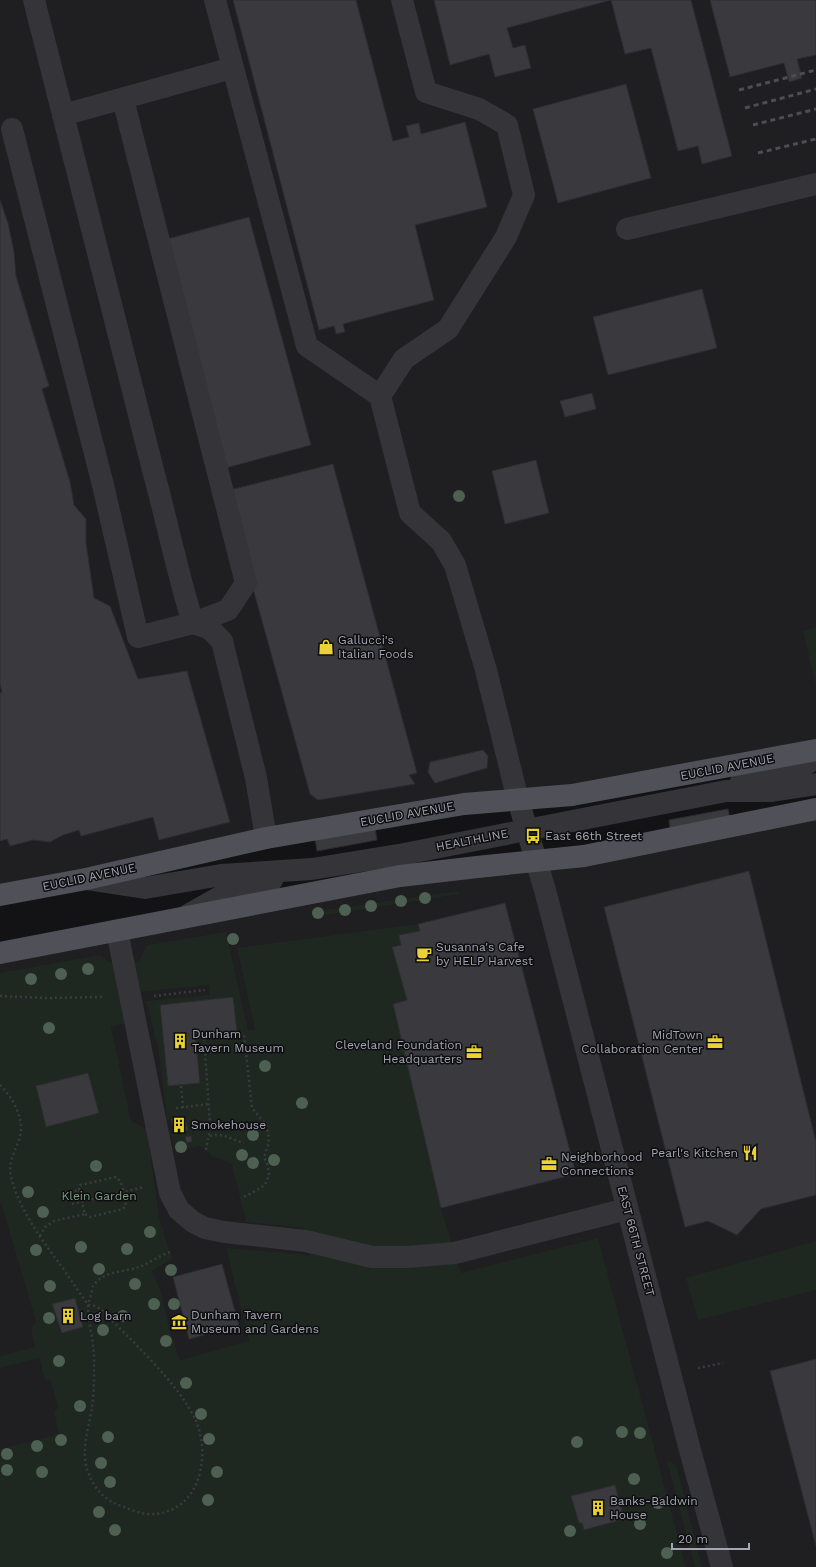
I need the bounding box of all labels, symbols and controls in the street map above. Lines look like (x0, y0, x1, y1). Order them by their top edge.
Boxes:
place label: Gallucci's Italian Foods (338, 633, 413, 661)
shop icon: Gallucci's Italian Foods (317, 638, 335, 656)
street label: EUCLID AVENUE (679, 751, 775, 783)
street label: EUCLID AVENUE (359, 799, 455, 829)
street label: HEALTHLINE (435, 826, 510, 854)
bus stop icon: East 66th Street (524, 827, 542, 845)
place label: East 66th Street (545, 829, 642, 843)
street label: EUCLID AVENUE (41, 860, 137, 894)
place label: Susanna's Cafe by HELP Harvest (436, 940, 533, 968)
cafe icon: Susanna's Cafe by HELP Harvest (415, 945, 433, 963)
place label: Dunham Tavern Museum (192, 1027, 284, 1055)
place label: MidTown Collaboration Center (581, 1028, 703, 1056)
building icon: Dunham Tavern Museum (171, 1032, 189, 1050)
office icon: MidTown Collaboration Center (706, 1033, 724, 1051)
place label: Cleveland Foundation Headquarters (335, 1038, 462, 1066)
office icon: Cleveland Foundation Headquarters (465, 1043, 483, 1061)
building icon: Smokehouse (170, 1116, 188, 1134)
place label: Smokehouse (191, 1118, 266, 1132)
restaurant icon: Pearl's Kitchen (741, 1144, 759, 1162)
place label: Pearl's Kitchen (651, 1146, 738, 1160)
place label: Neighborhood Connections (561, 1150, 643, 1178)
office icon: Neighborhood Connections (540, 1155, 558, 1173)
street label: EAST 66TH STREET (615, 1184, 657, 1298)
park label: Klein Garden (61, 1189, 137, 1203)
building icon: Log barn (59, 1307, 77, 1325)
place label: Dunham Tavern Museum and Gardens (191, 1308, 319, 1336)
place label: Log barn (80, 1309, 131, 1323)
museum icon: Dunham Tavern Museum and Gardens (170, 1313, 188, 1331)
place label: Banks-Baldwin House (610, 1494, 698, 1522)
building icon: Banks-Baldwin House (589, 1499, 607, 1517)
scale bar (672, 1525, 749, 1551)
text: 20 m (678, 1532, 708, 1546)

